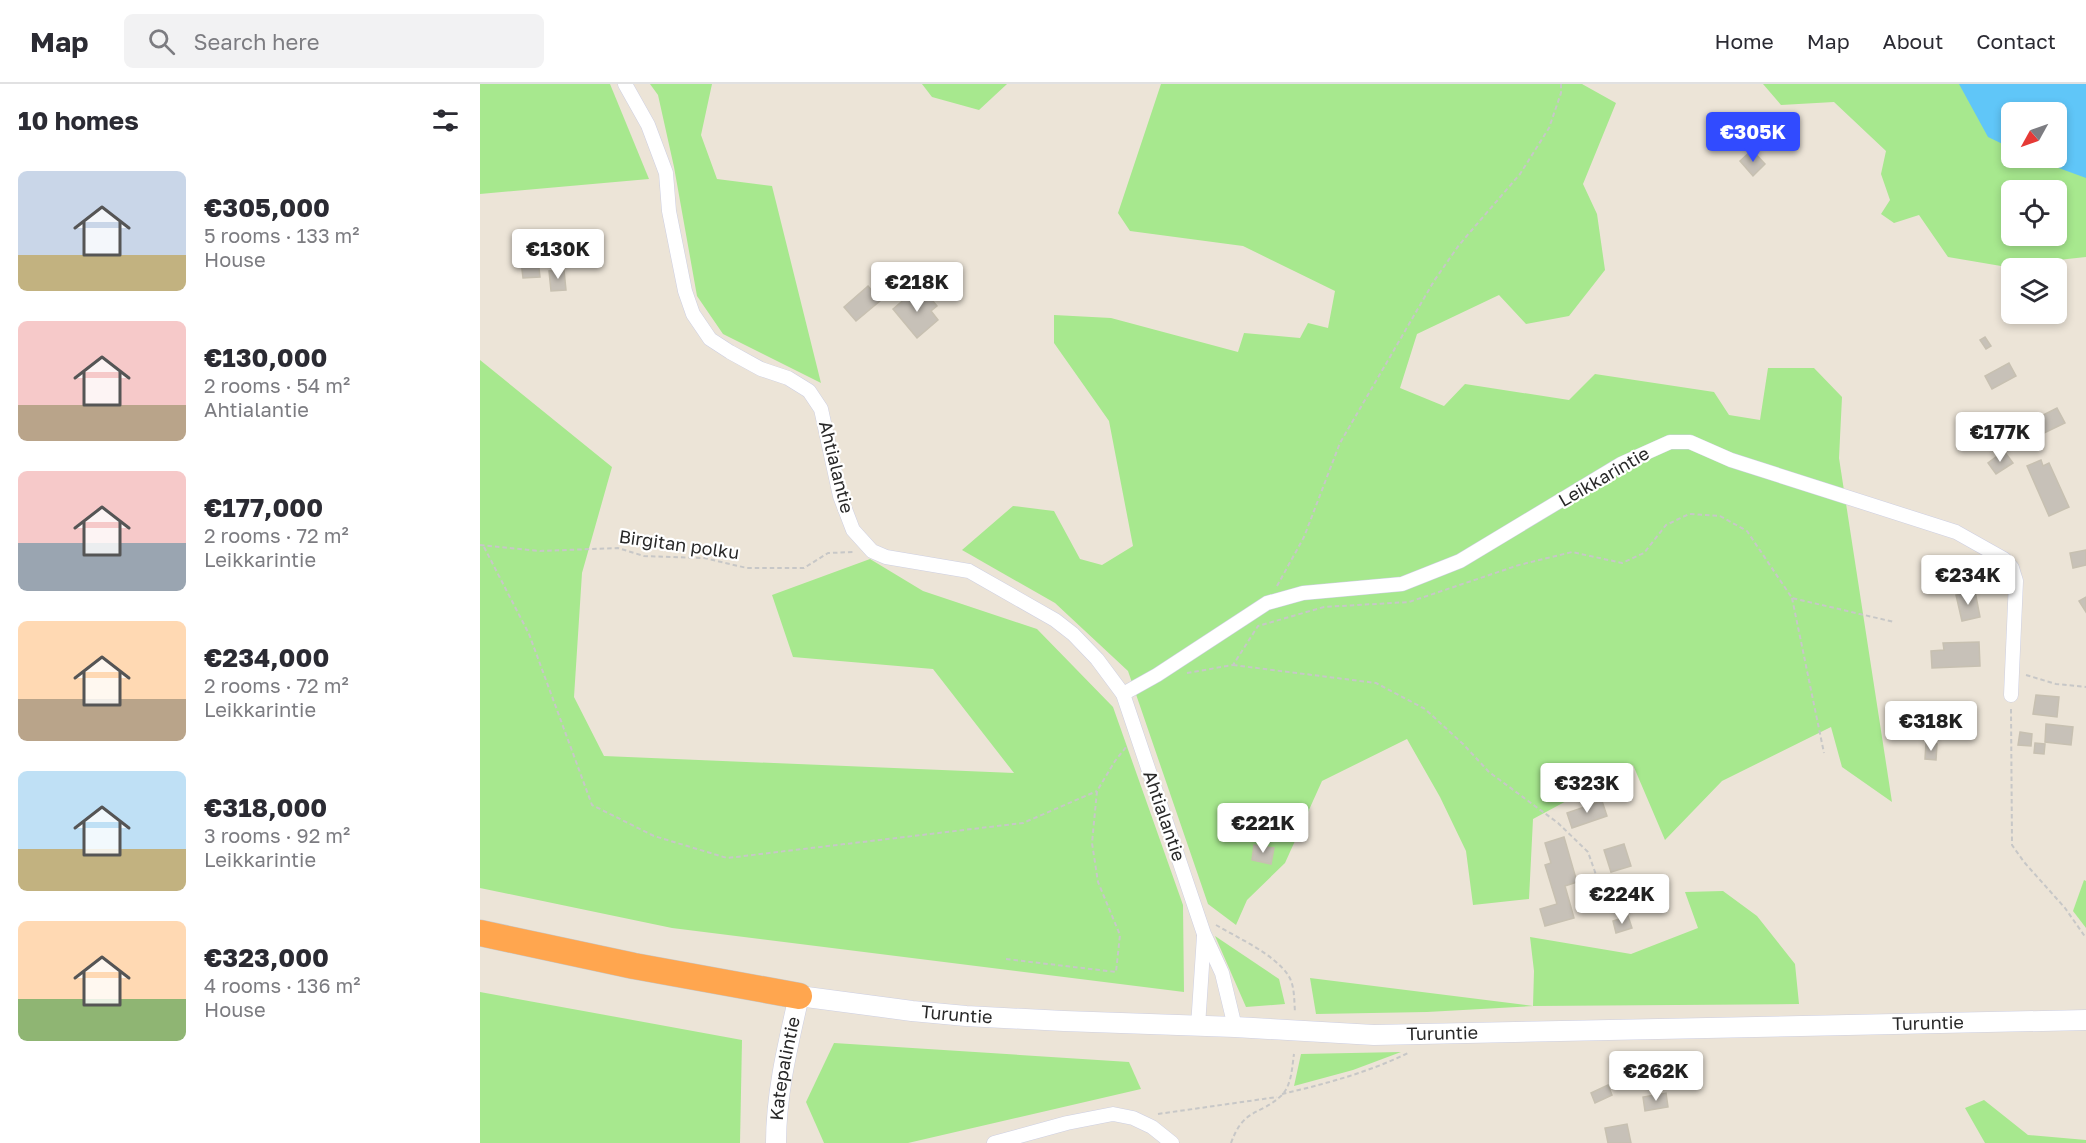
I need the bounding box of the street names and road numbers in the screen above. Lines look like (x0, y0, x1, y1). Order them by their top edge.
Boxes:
street label: Ahtialantie (815, 418, 859, 515)
street label: Leikkarintie (1554, 441, 1653, 511)
street label: Birgitan polku (618, 525, 741, 563)
street label: Ahtialantie (1139, 767, 1191, 864)
street label: Turuntie (920, 1000, 993, 1027)
street label: Turuntie (1892, 1011, 1964, 1034)
street label: Katepalintie (765, 1014, 804, 1121)
street label: Turuntie (1406, 1021, 1478, 1044)

